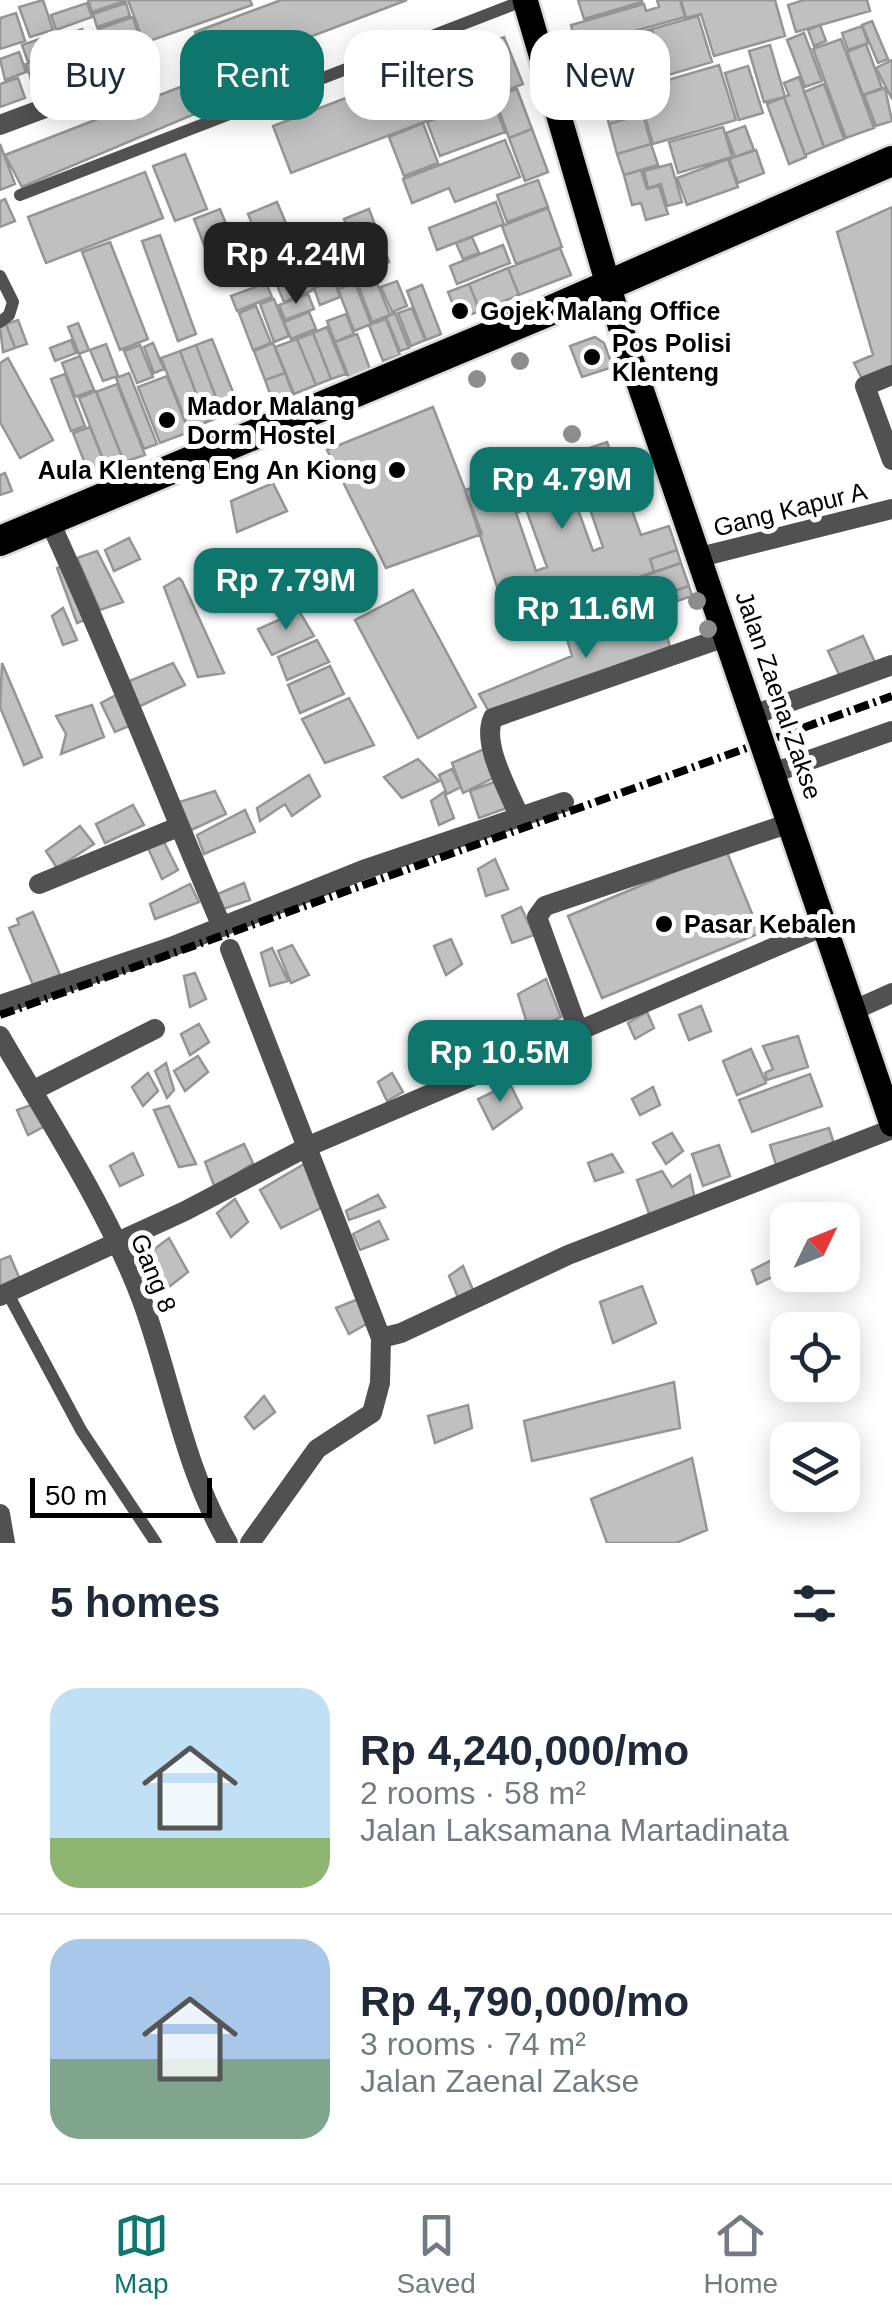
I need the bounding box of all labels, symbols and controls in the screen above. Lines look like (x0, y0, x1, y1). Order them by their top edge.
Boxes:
chip: Buy (30, 30, 160, 120)
chip: Rent (180, 30, 324, 120)
chip: Filters (344, 30, 510, 120)
chip: New (530, 30, 670, 120)
pin: Rp 4.24M (193, 222, 399, 307)
text: Rp 4.24M (226, 236, 366, 272)
place label: Gojek Malang Office (480, 297, 720, 325)
marker: Gojek Malang Office (449, 300, 471, 322)
place label: Pos Polisi Klenteng (612, 329, 731, 386)
marker: Pos Polisi Klenteng (581, 346, 603, 368)
place label: Mador Malang Dorm Hostel (187, 392, 355, 449)
marker: Mador Malang Dorm Hostel (156, 409, 178, 431)
pin: Rp 4.79M (459, 447, 665, 532)
place label: Aula Klenteng Eng An Kiong (38, 456, 377, 484)
marker: Aula Klenteng Eng An Kiong (386, 459, 408, 481)
text: Rp 4.79M (492, 461, 632, 497)
street label: Gang Kapur A (710, 476, 870, 542)
pin: Rp 7.79M (183, 548, 389, 633)
text: Rp 7.79M (216, 562, 356, 598)
pin: Rp 11.6M (483, 576, 689, 661)
street label: Jalan Zaenal Zakse (730, 587, 828, 803)
text: Rp 11.6M (517, 590, 655, 626)
place label: Pasar Kebalen (684, 910, 856, 938)
marker: Pasar Kebalen (653, 913, 675, 935)
pin: Rp 10.5M (397, 1020, 603, 1105)
text: Rp 10.5M (430, 1034, 570, 1070)
north arrow (770, 1202, 860, 1292)
map controls (770, 1202, 860, 1512)
street label: Gang 8 (126, 1230, 182, 1316)
button: locate (770, 1312, 860, 1402)
button: layers (770, 1422, 860, 1512)
scale bar (30, 1473, 212, 1518)
text: 50 m (45, 1480, 107, 1511)
icon: filters (787, 1576, 842, 1631)
text: 5 homes (50, 1579, 220, 1626)
text: Rp 4,240,000/mo (360, 1727, 689, 1774)
icon: home (130, 1728, 250, 1848)
text: 2 rooms · 58 m² (360, 1775, 586, 1811)
text: Jalan Laksamana Martadinata (360, 1812, 789, 1848)
text: Rp 4,790,000/mo (360, 1978, 689, 2025)
icon: home (130, 1979, 250, 2099)
text: 3 rooms · 74 m² (360, 2026, 586, 2062)
text: Jalan Zaenal Zakse (360, 2063, 639, 2099)
tab: Map (114, 2208, 169, 2300)
tab: Saved (396, 2208, 476, 2300)
tab: Home (703, 2208, 778, 2300)

